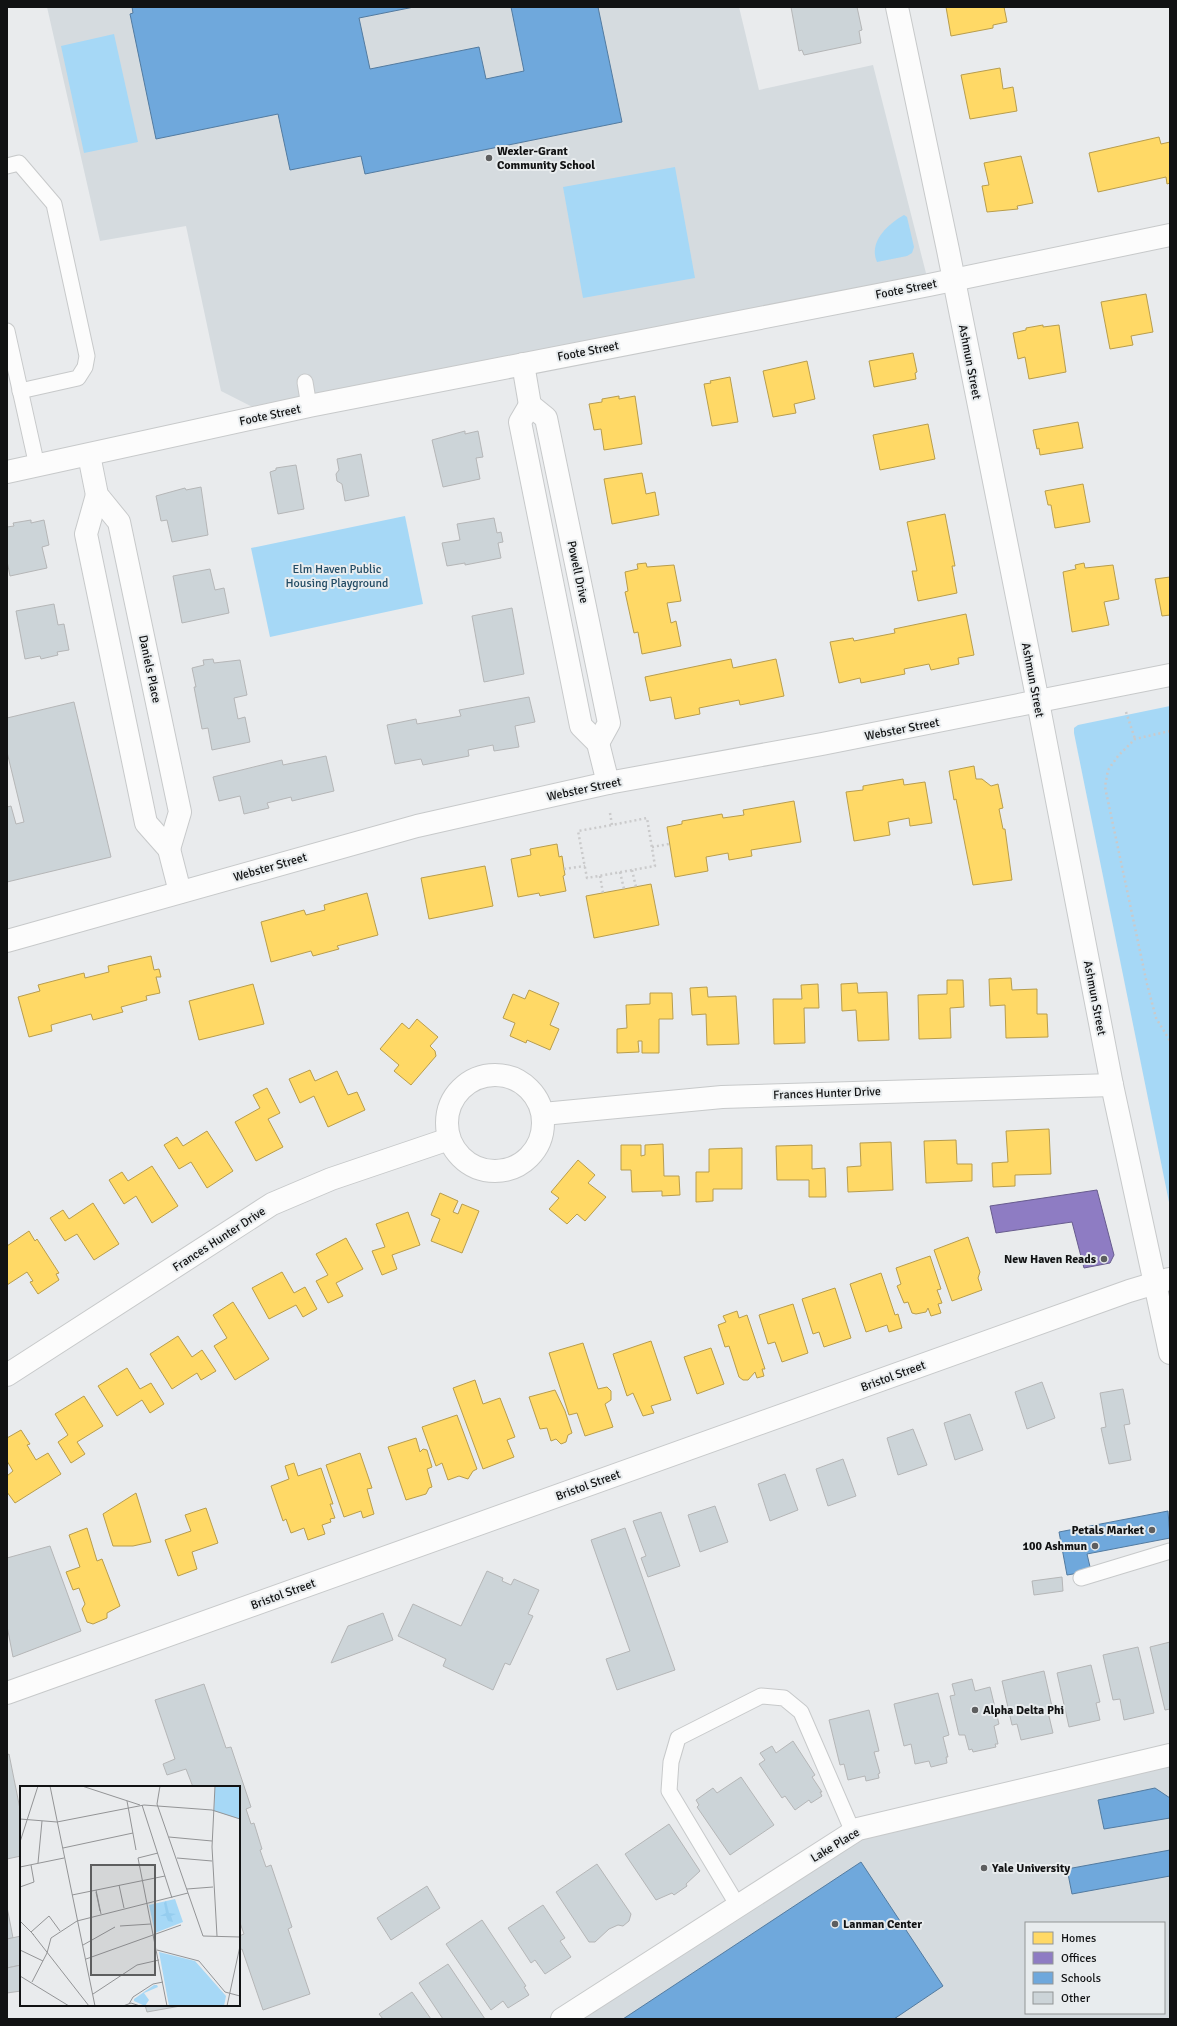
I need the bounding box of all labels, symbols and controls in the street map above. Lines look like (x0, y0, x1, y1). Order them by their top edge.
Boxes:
place label: Wexler-Grant Community School (497, 144, 595, 173)
marker: Wexler-Grant Community School (484, 153, 494, 163)
street label: Foote Street (874, 276, 938, 303)
street label: Ashmun Street (955, 324, 984, 401)
street label: Foote Street (556, 338, 620, 365)
street label: Foote Street (238, 402, 302, 429)
street label: Powell Drive (564, 539, 591, 605)
park label: Elm Haven Public Housing Playground (286, 562, 388, 591)
street label: Daniels Place (135, 634, 164, 704)
street label: Ashmun Street (1018, 642, 1047, 719)
street label: Webster Street (863, 715, 941, 744)
street label: Webster Street (546, 774, 623, 805)
street label: Webster Street (232, 850, 309, 885)
street label: Ashmun Street (1080, 960, 1109, 1037)
street label: Frances Hunter Drive (773, 1084, 881, 1103)
street label: Frances Hunter Drive (170, 1204, 268, 1275)
place label: New Haven Reads (1004, 1252, 1097, 1267)
marker: New Haven Reads (1099, 1254, 1109, 1264)
street label: Bristol Street (859, 1358, 928, 1395)
street label: Bristol Street (554, 1467, 623, 1504)
place label: Petals Market (1071, 1523, 1144, 1538)
marker: Petals Market (1147, 1525, 1157, 1535)
place label: 100 Ashmun (1023, 1539, 1087, 1554)
marker: 100 Ashmun (1090, 1541, 1100, 1551)
street label: Bristol Street (249, 1576, 318, 1613)
place label: Alpha Delta Phi (983, 1703, 1064, 1718)
marker: Alpha Delta Phi (970, 1705, 980, 1715)
inset map (20, 1786, 240, 2006)
street label: Lake Place (808, 1825, 863, 1866)
place label: Yale University (991, 1861, 1070, 1876)
marker: Yale University (979, 1863, 989, 1873)
place label: Lanman Center (843, 1917, 922, 1932)
marker: Lanman Center (830, 1919, 840, 1929)
legend (1025, 1922, 1165, 2014)
text: Homes (1061, 1931, 1096, 1946)
text: Offices (1061, 1951, 1096, 1966)
text: Schools (1061, 1971, 1101, 1986)
text: Other (1061, 1991, 1091, 2006)

